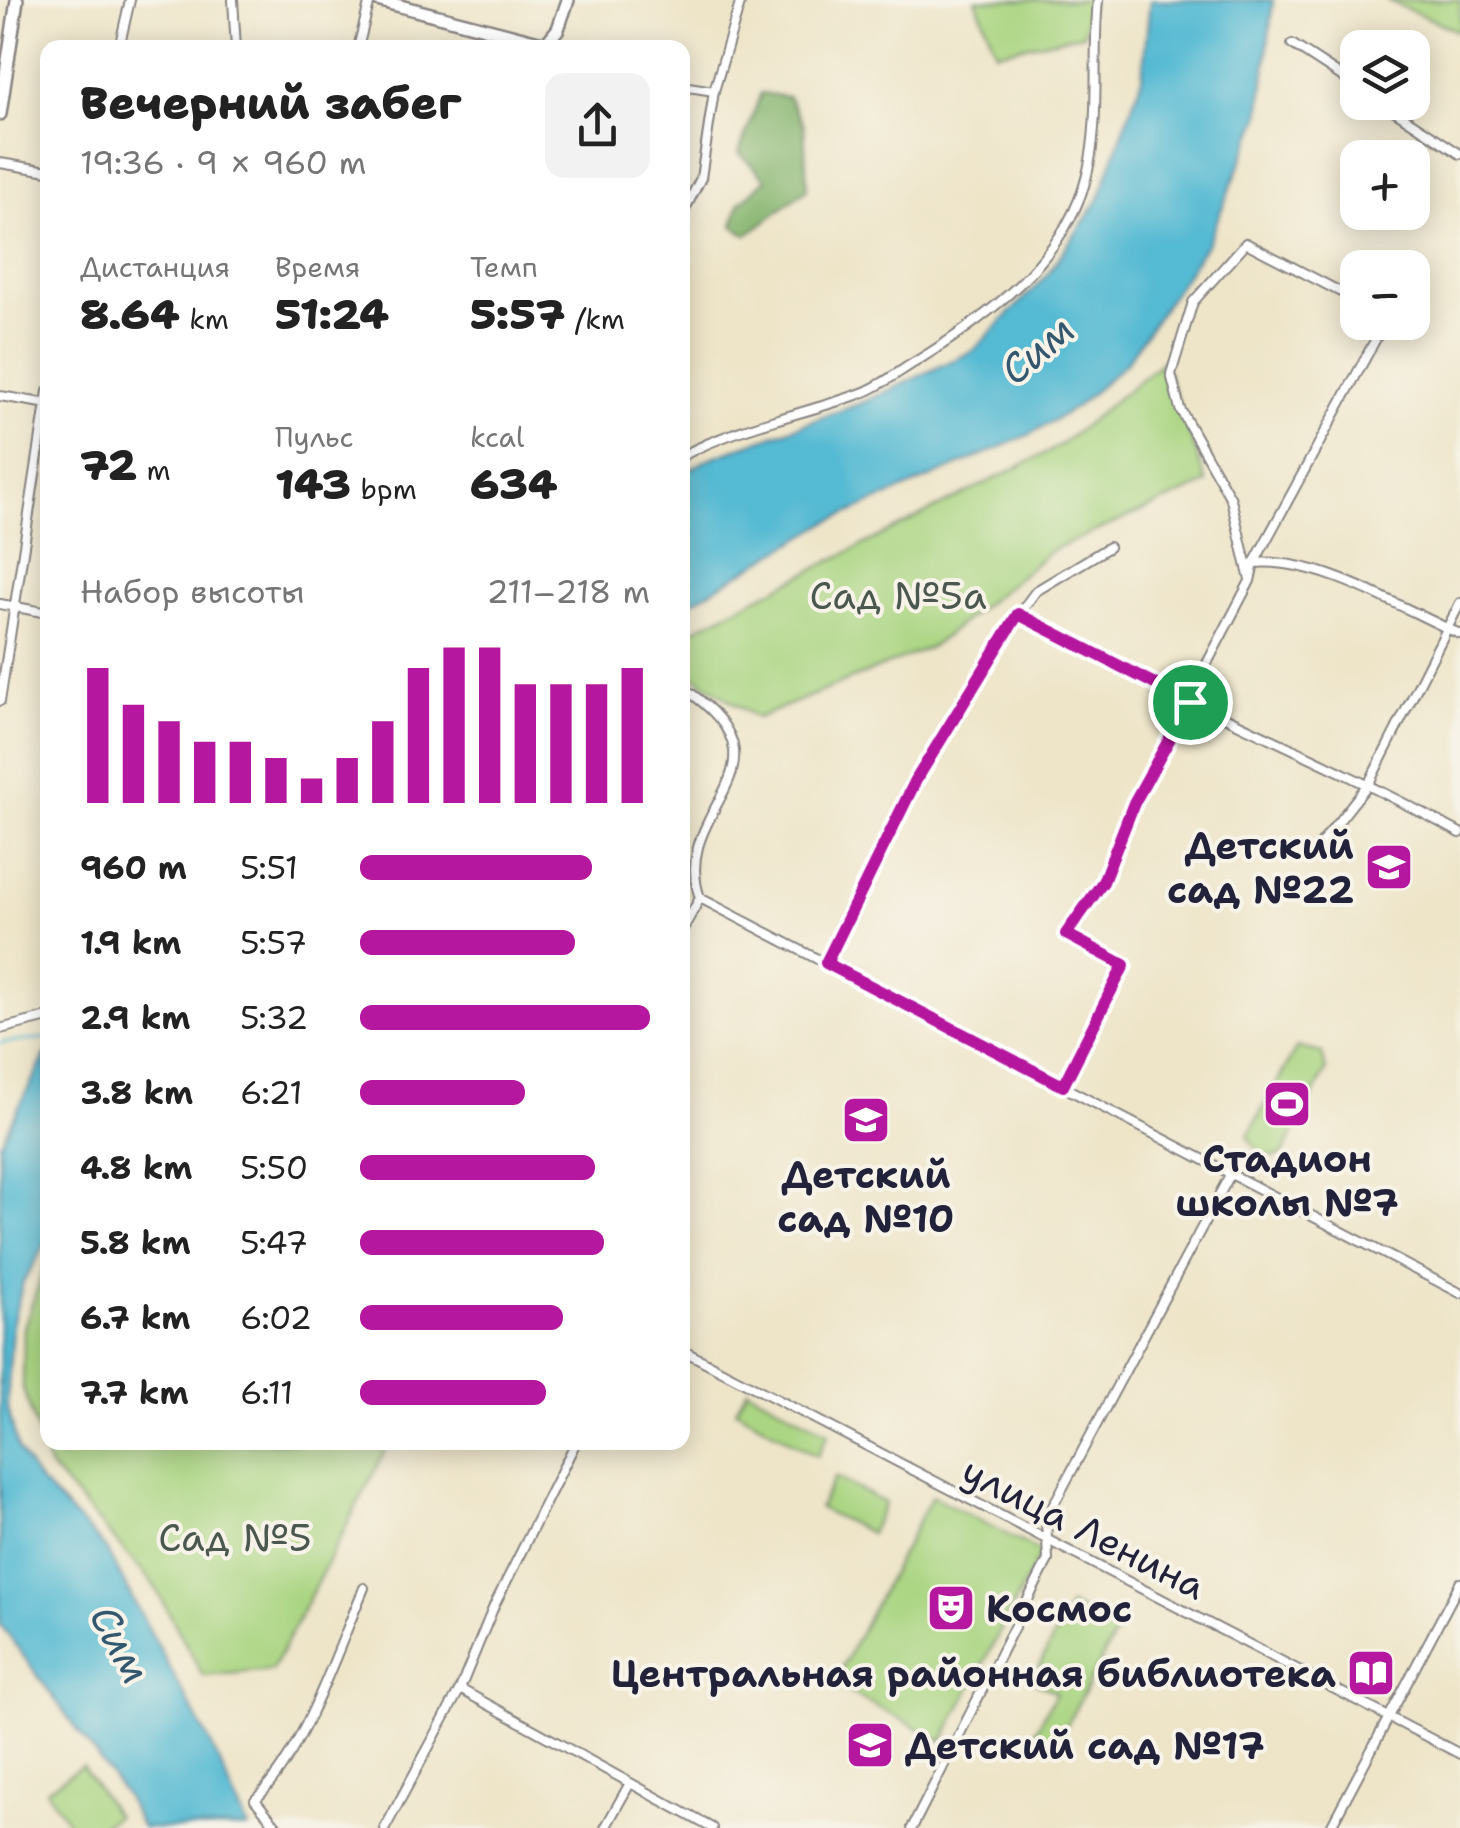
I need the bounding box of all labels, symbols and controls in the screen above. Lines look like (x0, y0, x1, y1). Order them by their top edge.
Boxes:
map controls (1340, 30, 1430, 340)
button: layers (1340, 30, 1430, 120)
text: Вечерний забег (80, 73, 462, 133)
button: share (545, 73, 650, 178)
button: + (1340, 140, 1430, 230)
text: 19:36 · 9 × 960 m (80, 141, 366, 184)
text: Дистанция (80, 248, 230, 286)
text: Время (275, 248, 360, 286)
text: Темп (470, 248, 538, 286)
button: − (1340, 250, 1430, 340)
text: 8.64 (80, 286, 180, 342)
text: 51:24 (275, 286, 389, 342)
text: 5:57 (470, 286, 565, 342)
text: km (180, 300, 229, 338)
text: /km (565, 300, 625, 338)
water label: Сим (989, 303, 1085, 397)
text: Пульс (275, 418, 354, 456)
text: kcal (470, 418, 524, 456)
text: 72 (80, 437, 137, 493)
text: m (137, 451, 171, 489)
text: 143 (275, 456, 351, 512)
text: 634 (470, 456, 557, 512)
text: bpm (351, 470, 417, 508)
text: Набор высоты (80, 570, 305, 613)
text: 211–218 m (487, 570, 650, 613)
park label: Сад №5а (809, 570, 987, 621)
pin (1148, 660, 1233, 745)
icon: arrive (1163, 675, 1218, 730)
place label: Детский сад №22 (1167, 820, 1354, 915)
school or university icon: Детский сад №22 (1363, 841, 1415, 893)
text: 960 m (80, 846, 187, 889)
text: 5:51 (240, 846, 298, 889)
text: 1.9 km (80, 921, 181, 964)
text: 5:57 (240, 921, 307, 964)
text: 2.9 km (80, 996, 190, 1039)
text: 5:32 (240, 996, 308, 1039)
text: 3.8 km (80, 1071, 193, 1114)
text: 6:21 (240, 1071, 303, 1114)
sports icon: Стадион школы №7 (1261, 1078, 1313, 1130)
school or university icon: Детский сад №10 (840, 1094, 892, 1146)
place label: Стадион школы №7 (1175, 1133, 1399, 1228)
text: 4.8 km (80, 1146, 192, 1189)
text: 5:50 (240, 1146, 308, 1189)
place label: Детский сад №10 (778, 1149, 954, 1244)
text: 5.8 km (80, 1221, 191, 1264)
text: 5:47 (240, 1221, 308, 1264)
text: 6.7 km (80, 1296, 190, 1339)
text: 6:02 (240, 1296, 312, 1339)
text: 7.7 km (80, 1371, 189, 1414)
text: 6:11 (240, 1371, 293, 1414)
street label: улица Ленина (954, 1445, 1215, 1611)
park label: Сад №5 (158, 1512, 312, 1563)
theatre icon: Космос (925, 1582, 977, 1634)
place label: Космос (986, 1583, 1132, 1634)
water label: Сим (77, 1595, 163, 1693)
library icon: Центральная районная библиотека (1345, 1647, 1397, 1699)
place label: Центральная районная библиотека (611, 1648, 1336, 1699)
school or university icon: Детский сад №17 (844, 1719, 896, 1771)
place label: Детский сад №17 (905, 1720, 1265, 1771)

